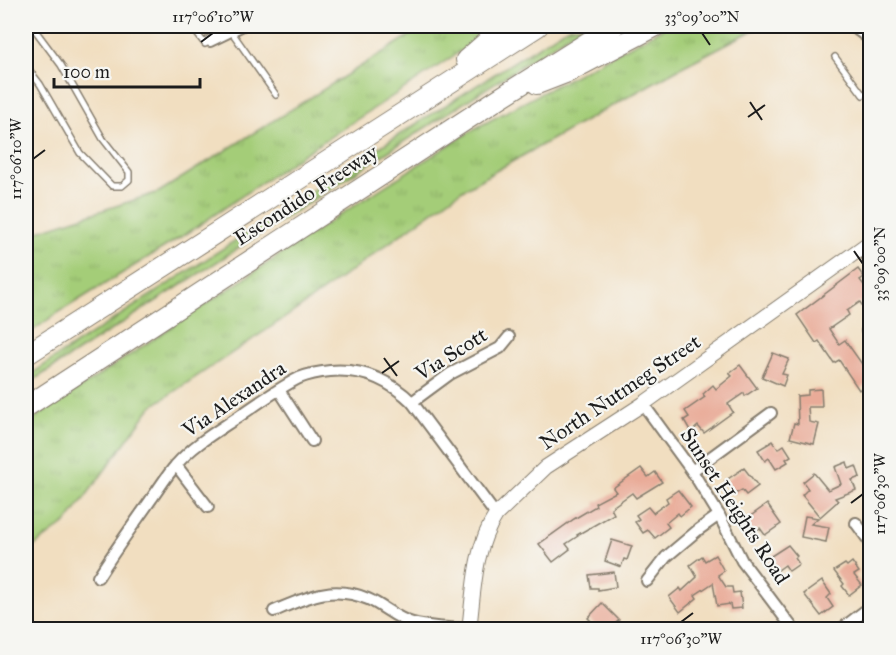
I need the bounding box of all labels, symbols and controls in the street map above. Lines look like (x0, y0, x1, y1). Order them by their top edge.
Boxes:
text: 117°06'10"W (172, 8, 254, 26)
text: 33°09'00"N (664, 8, 740, 26)
scale bar (54, 51, 200, 89)
text: 100 m (63, 61, 110, 83)
text: 117°06'10"W (7, 118, 25, 200)
street label: Escondido Freeway (229, 138, 384, 251)
text: 33°09'00"N (871, 226, 889, 302)
street label: Via Scott (409, 321, 492, 387)
street label: North Nutmeg Street (535, 328, 706, 455)
street label: Via Alexandra (177, 355, 291, 444)
street label: Sunset Heights Road (675, 423, 795, 589)
text: 117°06'30"W (871, 453, 889, 535)
text: 117°06'30"W (640, 630, 722, 648)

